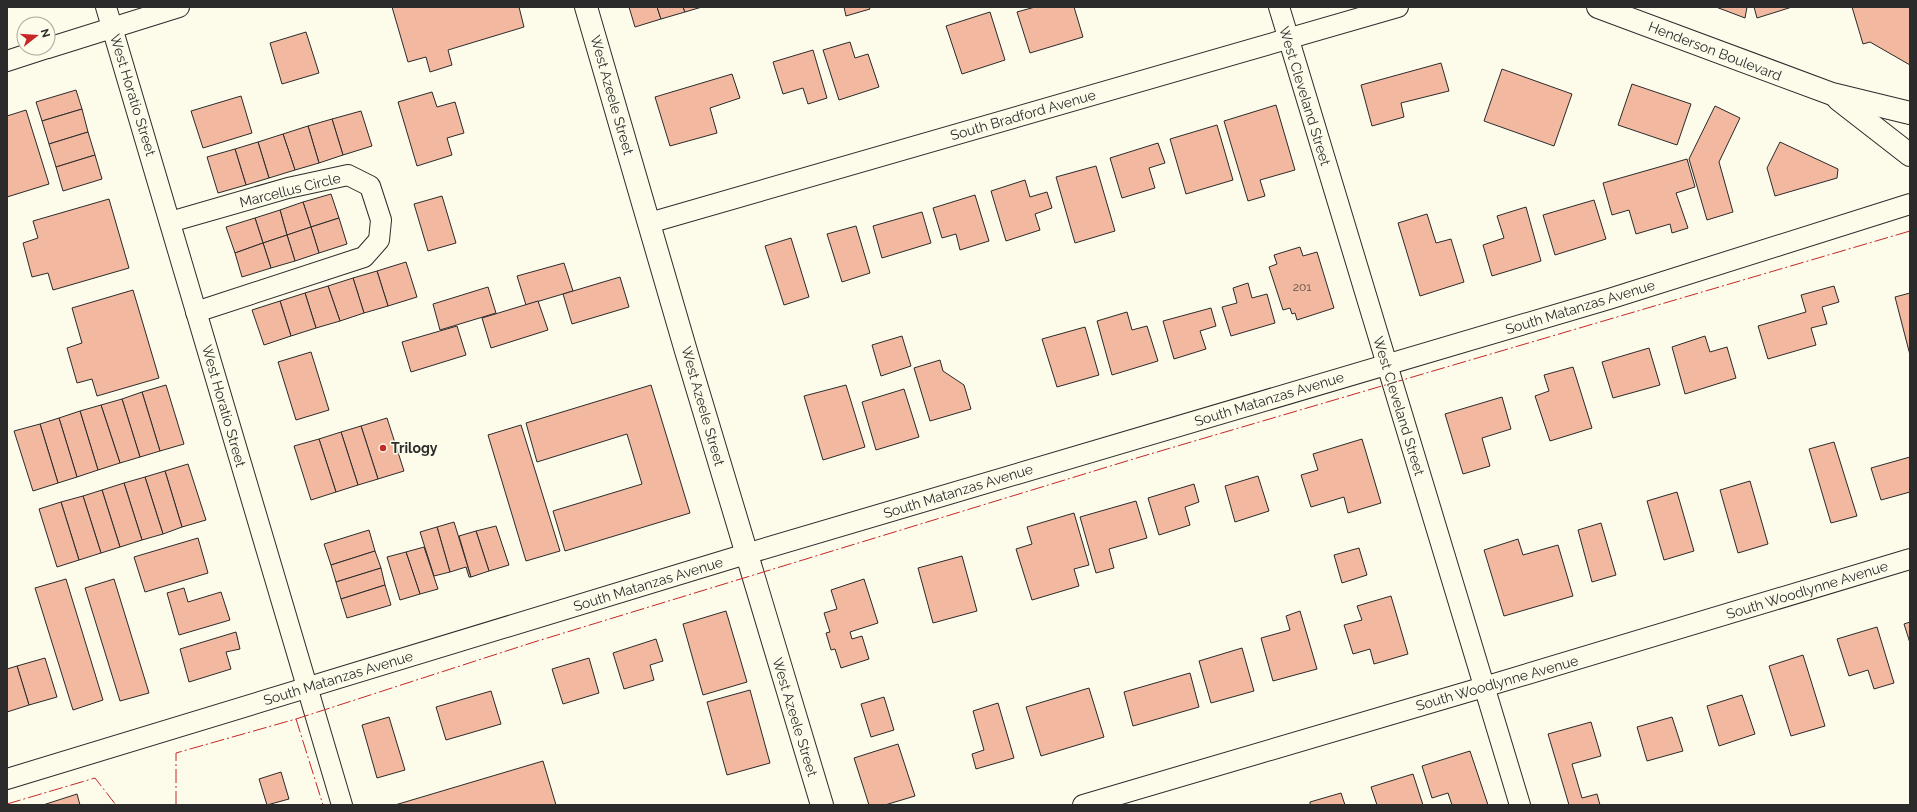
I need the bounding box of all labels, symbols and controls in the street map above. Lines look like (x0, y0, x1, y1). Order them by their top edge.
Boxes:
north arrow (16, 16, 56, 56)
street label: Henderson Boulevard (1646, 18, 1784, 84)
street label: West Cleveland Street (1276, 25, 1334, 168)
text: N (38, 27, 53, 39)
street label: West Horatio Street (107, 32, 159, 158)
street label: West Azeele Street (587, 33, 637, 157)
street label: South Bradford Avenue (948, 87, 1098, 143)
street label: Marcellus Circle (238, 170, 342, 210)
street label: South Matanzas Avenue (1503, 277, 1657, 337)
house number: 201 (1293, 280, 1311, 294)
street label: West Cleveland Street (1370, 335, 1428, 478)
street label: West Horatio Street (199, 343, 249, 469)
street label: West Azeele Street (678, 344, 728, 468)
street label: South Matanzas Avenue (1192, 369, 1346, 429)
place label: Trilogy (391, 440, 438, 456)
marker: Trilogy (378, 443, 388, 453)
street label: South Matanzas Avenue (881, 461, 1035, 521)
street label: South Matanzas Avenue (571, 554, 725, 614)
street label: South Woodlynne Avenue (1724, 558, 1890, 622)
street label: South Matanzas Avenue (261, 648, 415, 708)
street label: South Woodlynne Avenue (1414, 652, 1580, 714)
street label: West Azeele Street (769, 656, 821, 779)

